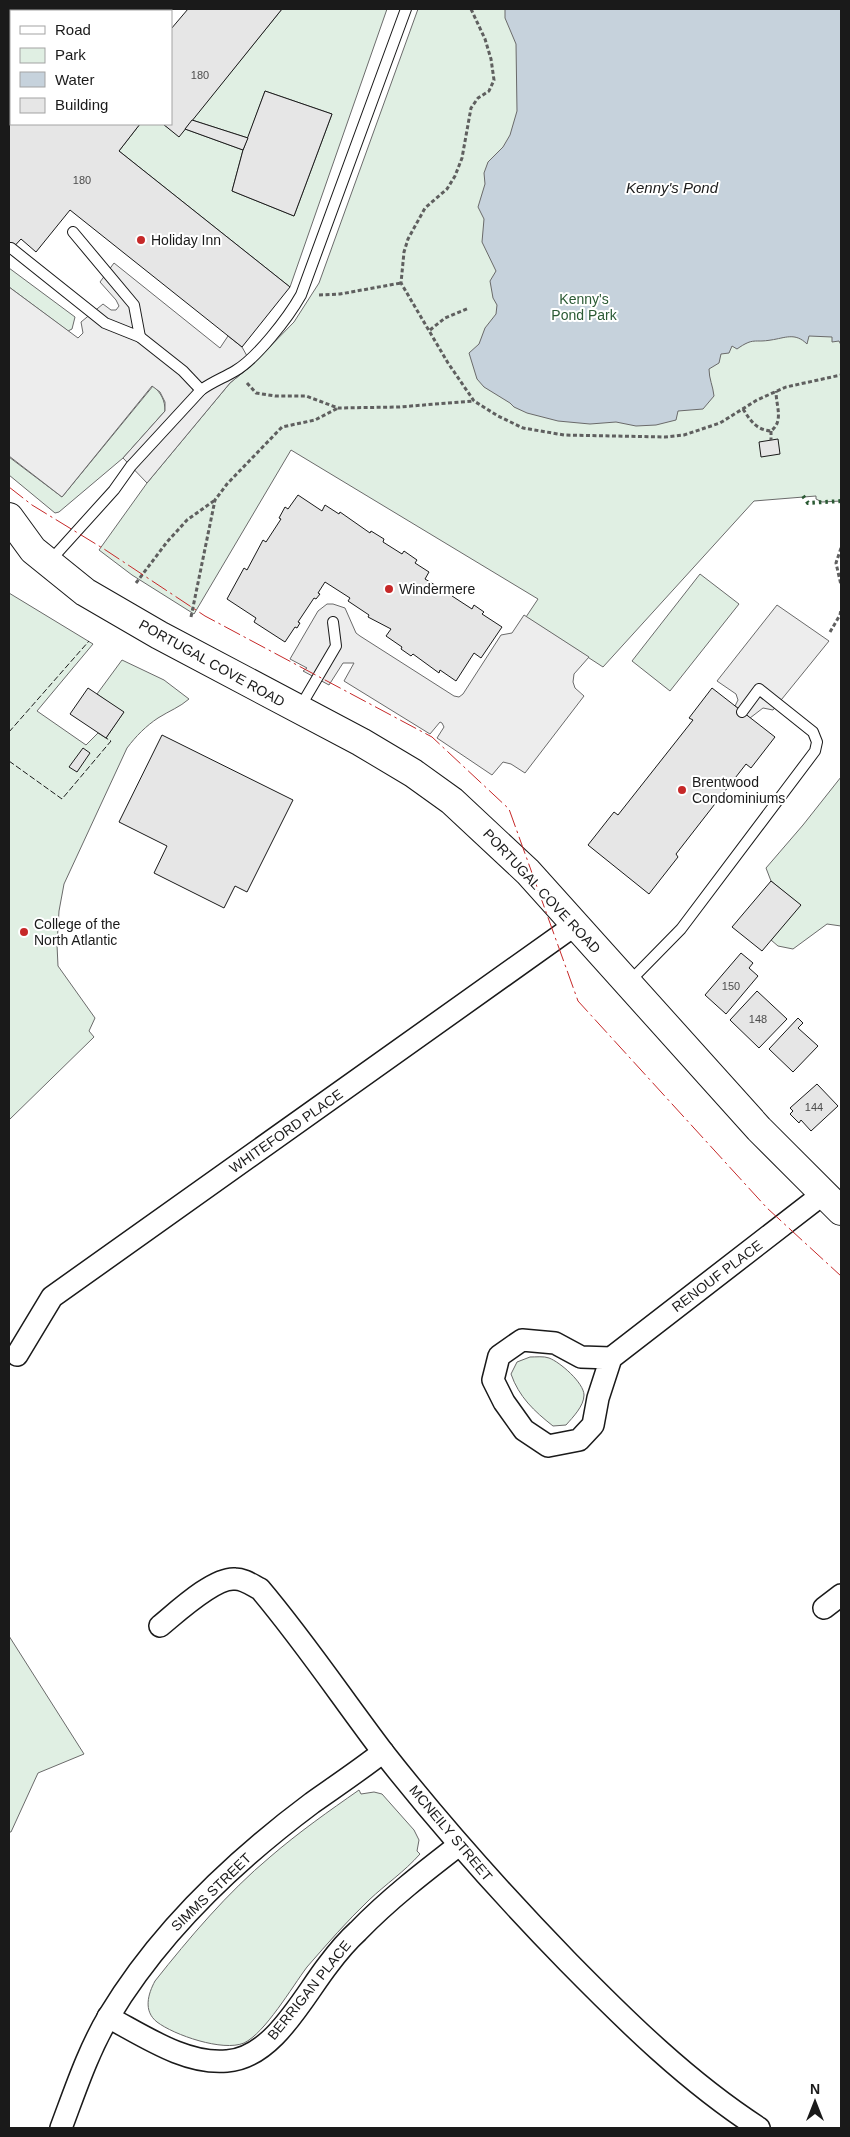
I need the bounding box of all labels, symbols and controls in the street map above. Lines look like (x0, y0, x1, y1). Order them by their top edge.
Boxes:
legend (10, 10, 172, 125)
text: Road (55, 21, 91, 38)
text: Park (55, 46, 86, 63)
house number: 180 (191, 69, 209, 81)
text: Water (55, 71, 94, 88)
text: Building (55, 96, 108, 113)
house number: 180 (73, 174, 91, 186)
water label: Kenny's Pond (626, 179, 719, 196)
place label: Holiday Inn (151, 232, 221, 248)
marker: Holiday Inn (135, 234, 147, 246)
park label: Kenny's Pond Park (551, 291, 618, 323)
place label: Windermere (399, 581, 475, 597)
marker: Windermere (383, 583, 395, 595)
street label: PORTUGAL COVE ROAD (136, 616, 288, 710)
place label: Brentwood Condominiums (692, 774, 785, 806)
marker: Brentwood Condominiums (676, 784, 688, 796)
street label: PORTUGAL COVE ROAD (480, 826, 604, 956)
place label: College of the North Atlantic (34, 916, 121, 948)
marker: College of the North Atlantic (18, 926, 30, 938)
house number: 150 (722, 980, 740, 992)
house number: 148 (749, 1013, 767, 1025)
street label: WHITEFORD PLACE (226, 1086, 346, 1176)
house number: 144 (805, 1101, 823, 1113)
street label: RENOUF PLACE (669, 1237, 765, 1315)
street label: MCNEILY STREET (406, 1782, 496, 1884)
street label: SIMMS STREET (168, 1849, 255, 1934)
street label: BERRIGAN PLACE (264, 1937, 354, 2043)
north arrow (790, 2077, 840, 2127)
text: N (810, 2081, 820, 2097)

